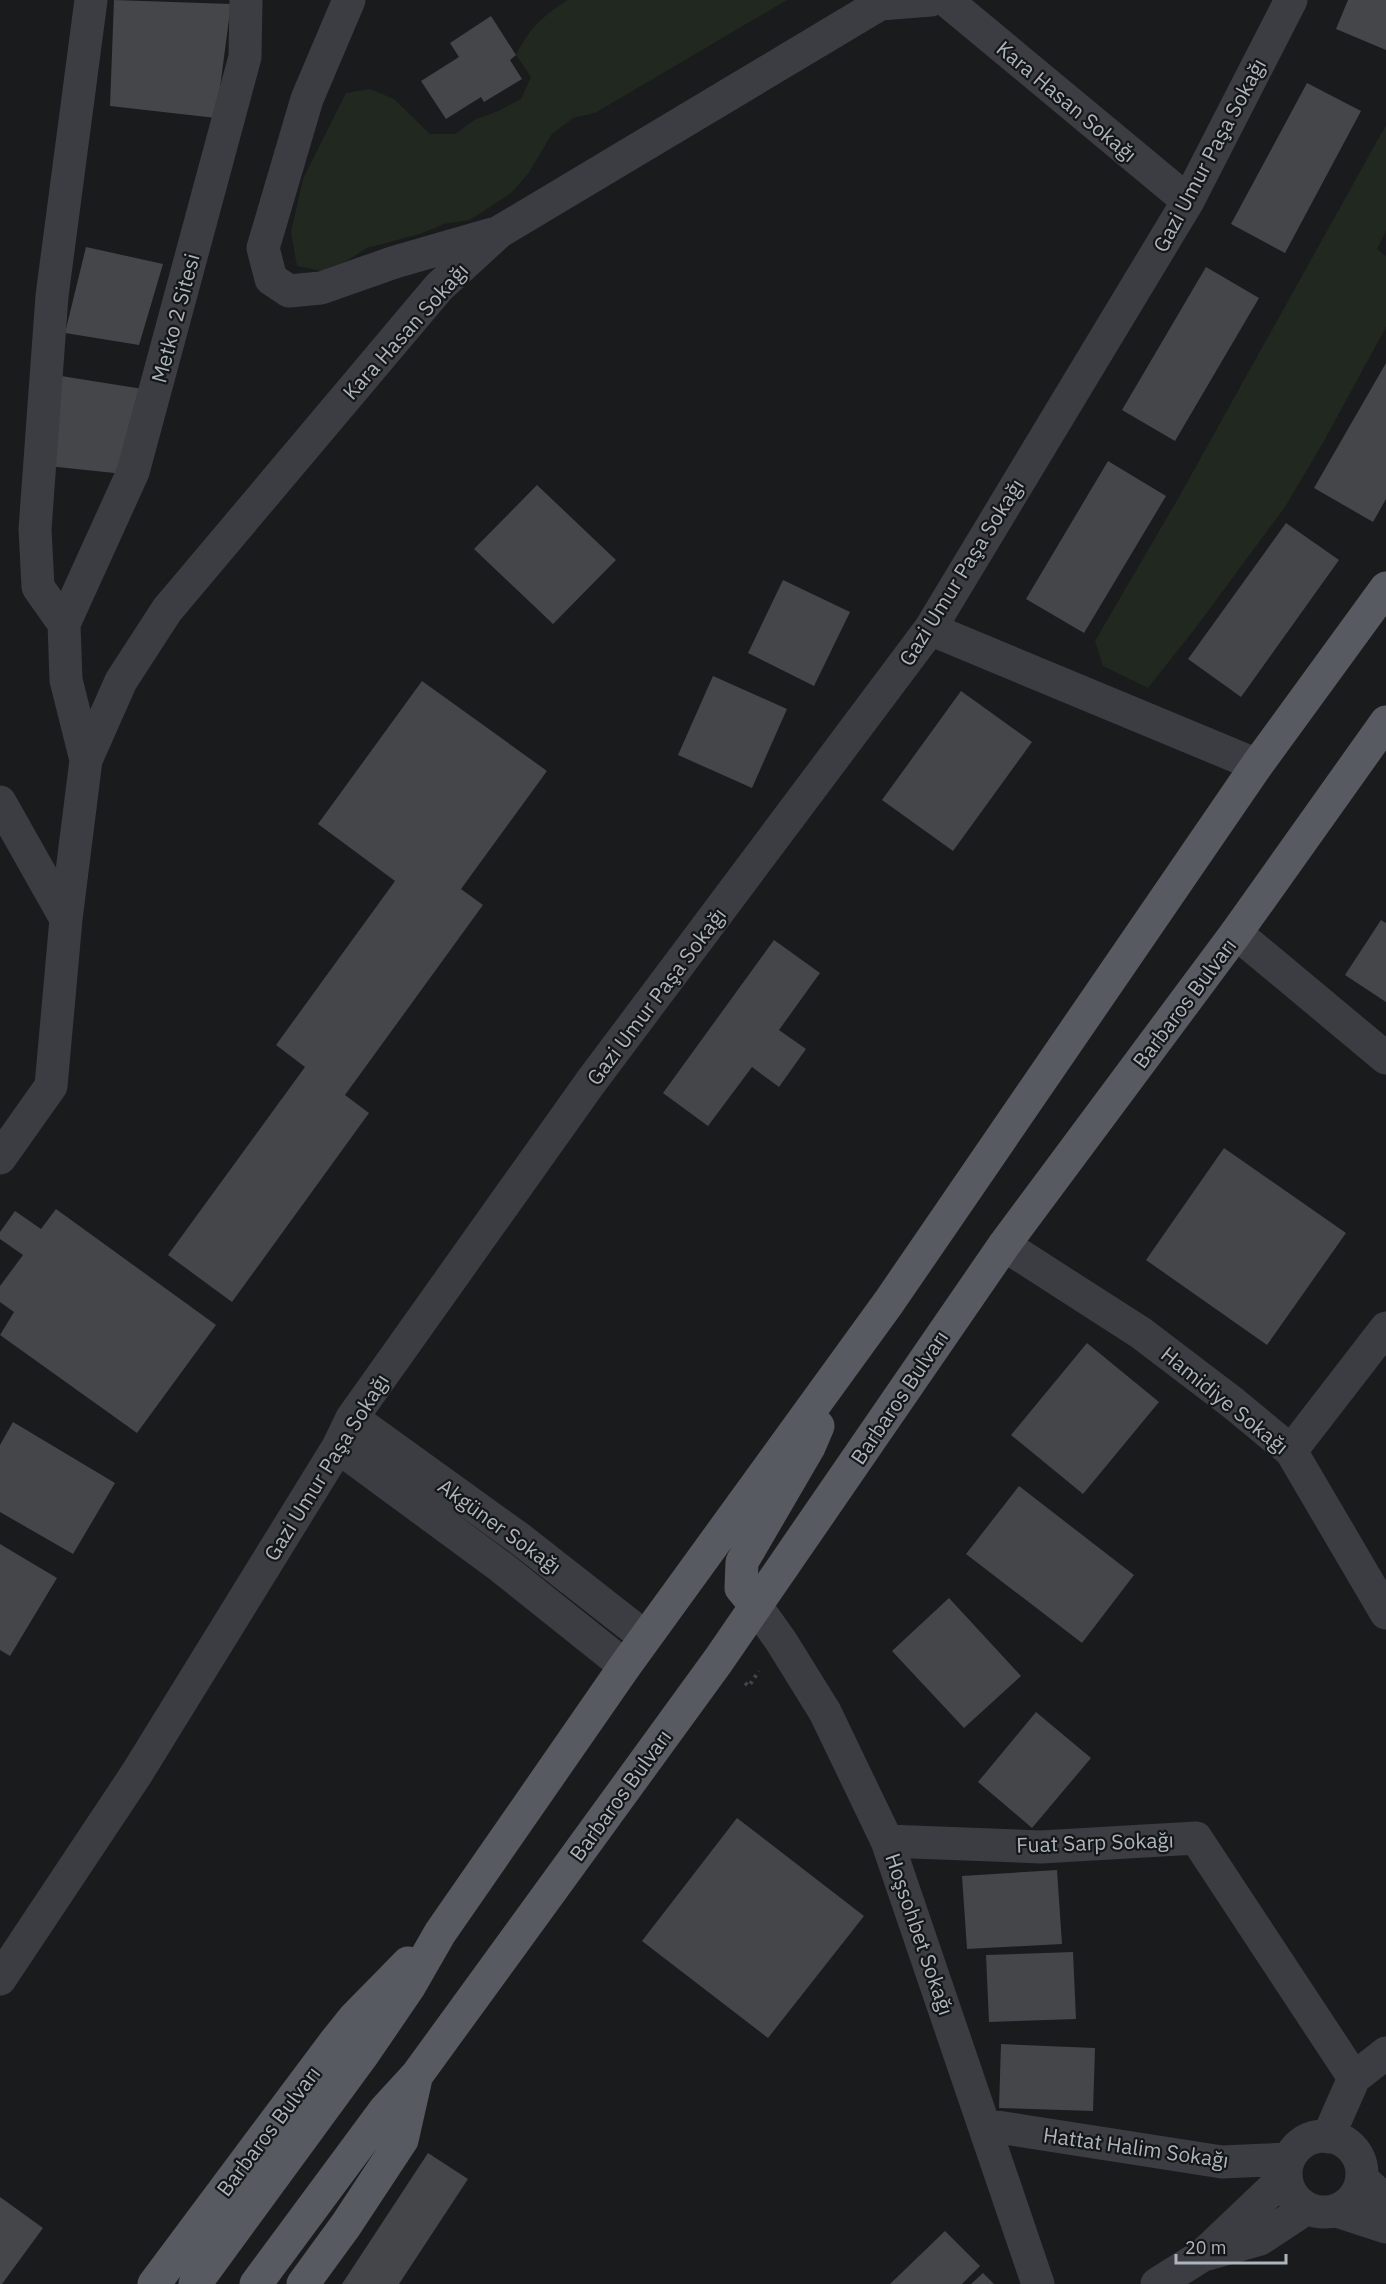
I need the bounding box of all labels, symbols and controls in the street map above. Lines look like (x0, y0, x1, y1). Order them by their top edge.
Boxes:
street label: Kara Hasan Sokağı (991, 34, 1143, 168)
street label: Gazi Umur Paşa Sokağı (1146, 53, 1272, 257)
street label: Metko 2 Sitesi (144, 250, 206, 386)
street label: Kara Hasan Sokağı (336, 257, 474, 405)
street label: Gazi Umur Paşa Sokağı (892, 473, 1030, 671)
street label: Gazi Umur Paşa Sokağı (580, 901, 732, 1091)
street label: Barbaros Bulvarı (1126, 932, 1242, 1074)
street label: Barbaros Bulvarı (844, 1324, 954, 1470)
street label: Hamidiye Sokağı (1155, 1340, 1295, 1460)
street label: Gazi Umur Paşa Sokağı (257, 1368, 395, 1566)
street label: Akgüner Sokağı (433, 1472, 567, 1580)
street label: Barbaros Bulvarı (563, 1724, 677, 1866)
street label: Fuat Sarp Sokağı (1016, 1825, 1174, 1859)
street label: Hoşsohbet Sokağı (879, 1849, 961, 2019)
street label: Barbaros Bulvarı (210, 2060, 326, 2202)
street label: Hattat Halim Sokağı (1041, 2120, 1231, 2174)
scale bar (1176, 2227, 1286, 2265)
text: 20 m (1185, 2236, 1227, 2259)

